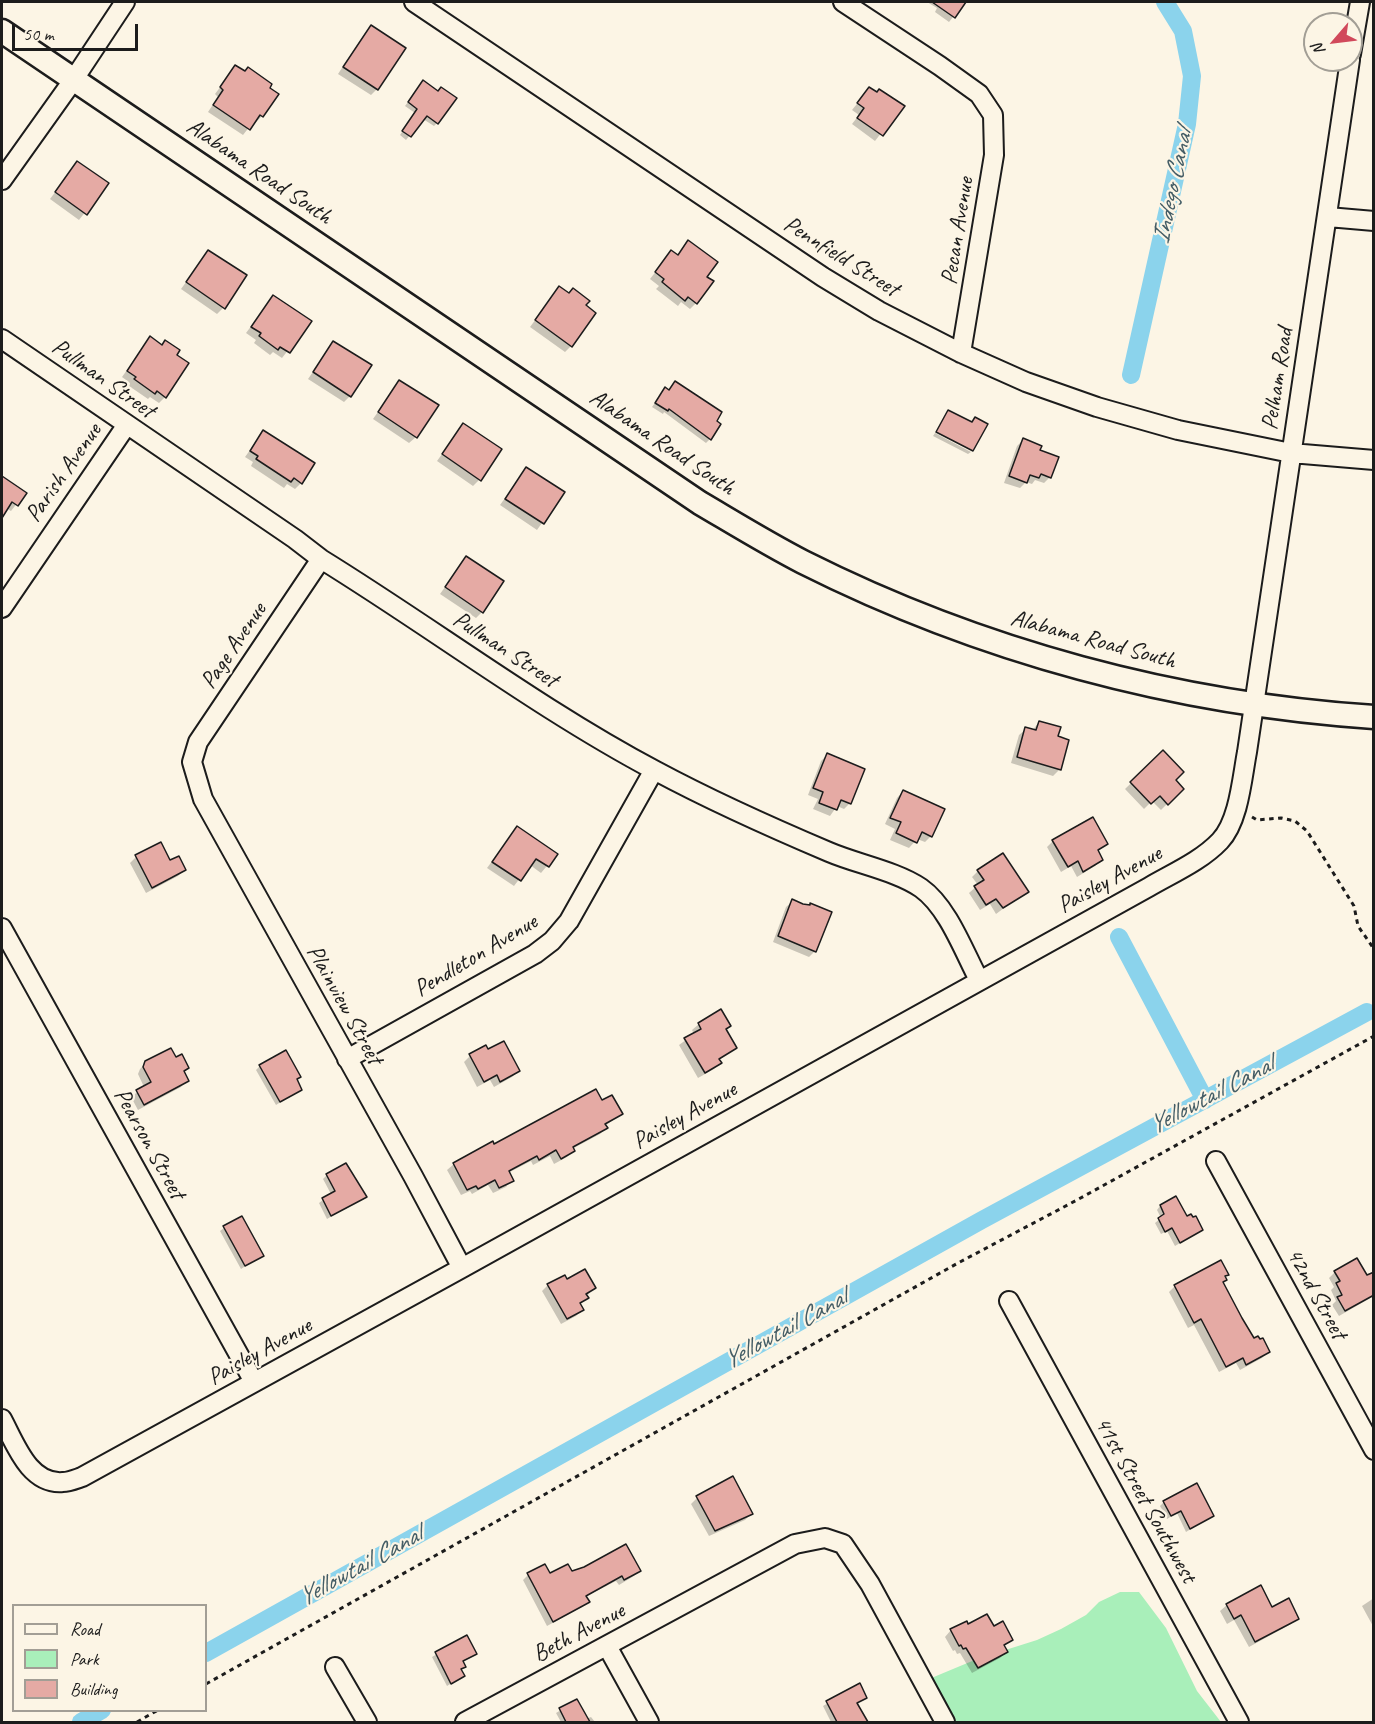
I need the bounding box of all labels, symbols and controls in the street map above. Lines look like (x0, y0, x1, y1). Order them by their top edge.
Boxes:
scale bar (15, 12, 141, 50)
north arrow (1303, 12, 1363, 72)
text: 50 m (23, 23, 54, 45)
text: N (1308, 40, 1330, 59)
street label: Alabama Road South (181, 113, 337, 231)
water label: Indego Canal (1146, 127, 1200, 247)
street label: Pecan Avenue (935, 175, 981, 287)
street label: Pennfield Street (778, 210, 904, 304)
street label: Pelham Road (1256, 326, 1300, 432)
street label: Pullman Street (46, 333, 160, 425)
street label: Alabama Road South (584, 384, 740, 502)
street label: Parish Avenue (20, 418, 108, 528)
street label: Page Avenue (195, 597, 273, 695)
street label: Alabama Road South (1007, 604, 1179, 676)
street label: Pullman Street (447, 605, 563, 695)
street label: Paisley Avenue (1053, 840, 1167, 920)
street label: Pendleton Avenue (409, 908, 543, 1004)
street label: Plainview Street (299, 940, 389, 1070)
water label: Yellowtail Canal (1143, 1050, 1279, 1142)
street label: Paisley Avenue (628, 1076, 742, 1156)
street label: Pearson Street (107, 1084, 191, 1204)
street label: 42nd Street (1279, 1243, 1353, 1345)
water label: Yellowtail Canal (718, 1283, 852, 1377)
street label: Paisley Avenue (203, 1312, 317, 1392)
street label: 41st Street Southwest (1087, 1412, 1203, 1588)
water label: Yellowtail Canal (293, 1520, 427, 1614)
street label: Beth Avenue (528, 1597, 630, 1669)
legend (12, 1604, 207, 1712)
text: Road (70, 1618, 100, 1640)
text: Park (70, 1648, 99, 1670)
text: Building (70, 1678, 117, 1700)

